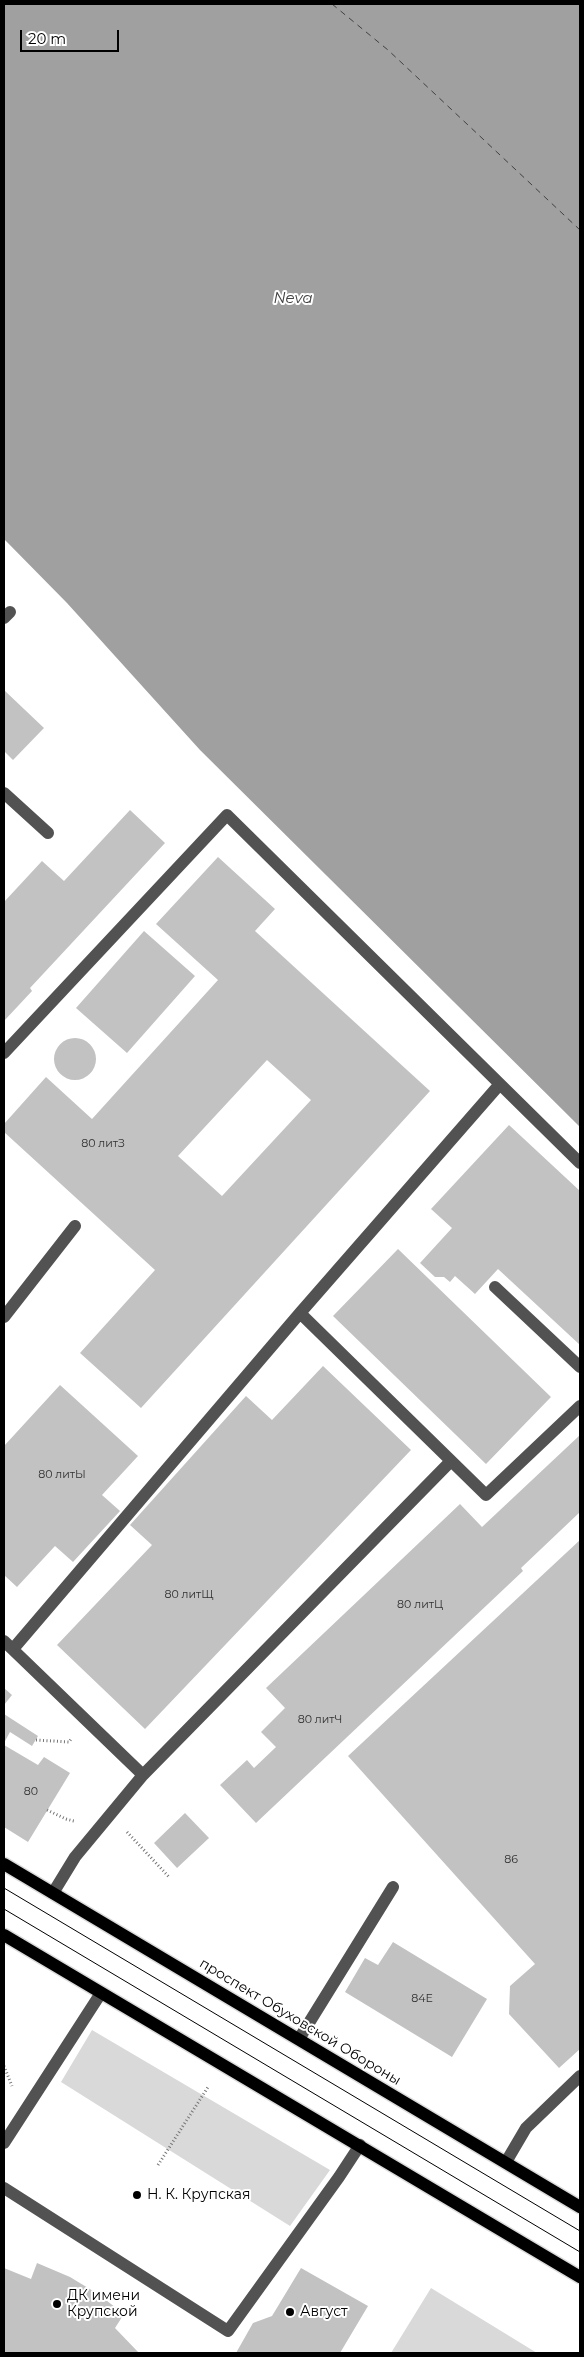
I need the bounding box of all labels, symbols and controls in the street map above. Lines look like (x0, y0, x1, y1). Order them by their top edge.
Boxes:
scale bar (22, 20, 121, 52)
text: 20 m (28, 29, 66, 48)
water label: Neva (273, 290, 313, 308)
house number: 80 литЗ (81, 1137, 125, 1151)
house number: 80 литЫ (38, 1468, 86, 1482)
house number: 80 литЩ (164, 1588, 214, 1602)
house number: 80 литЦ (397, 1598, 443, 1612)
house number: 80 литЧ (298, 1713, 342, 1727)
house number: 80 (24, 1785, 38, 1799)
house number: 86 (504, 1853, 518, 1867)
street label: проспект Обуховской Обороны (196, 1955, 404, 2089)
house number: 84Е (411, 1992, 433, 2006)
place label: Н. К. Крупская (147, 2187, 250, 2203)
marker: Н. К. Крупская (131, 2189, 143, 2201)
place label: ДК имени Крупской (67, 2288, 140, 2320)
marker: ДК имени Крупской (51, 2298, 63, 2310)
place label: Август (300, 2304, 348, 2320)
marker: Август (284, 2306, 296, 2318)

